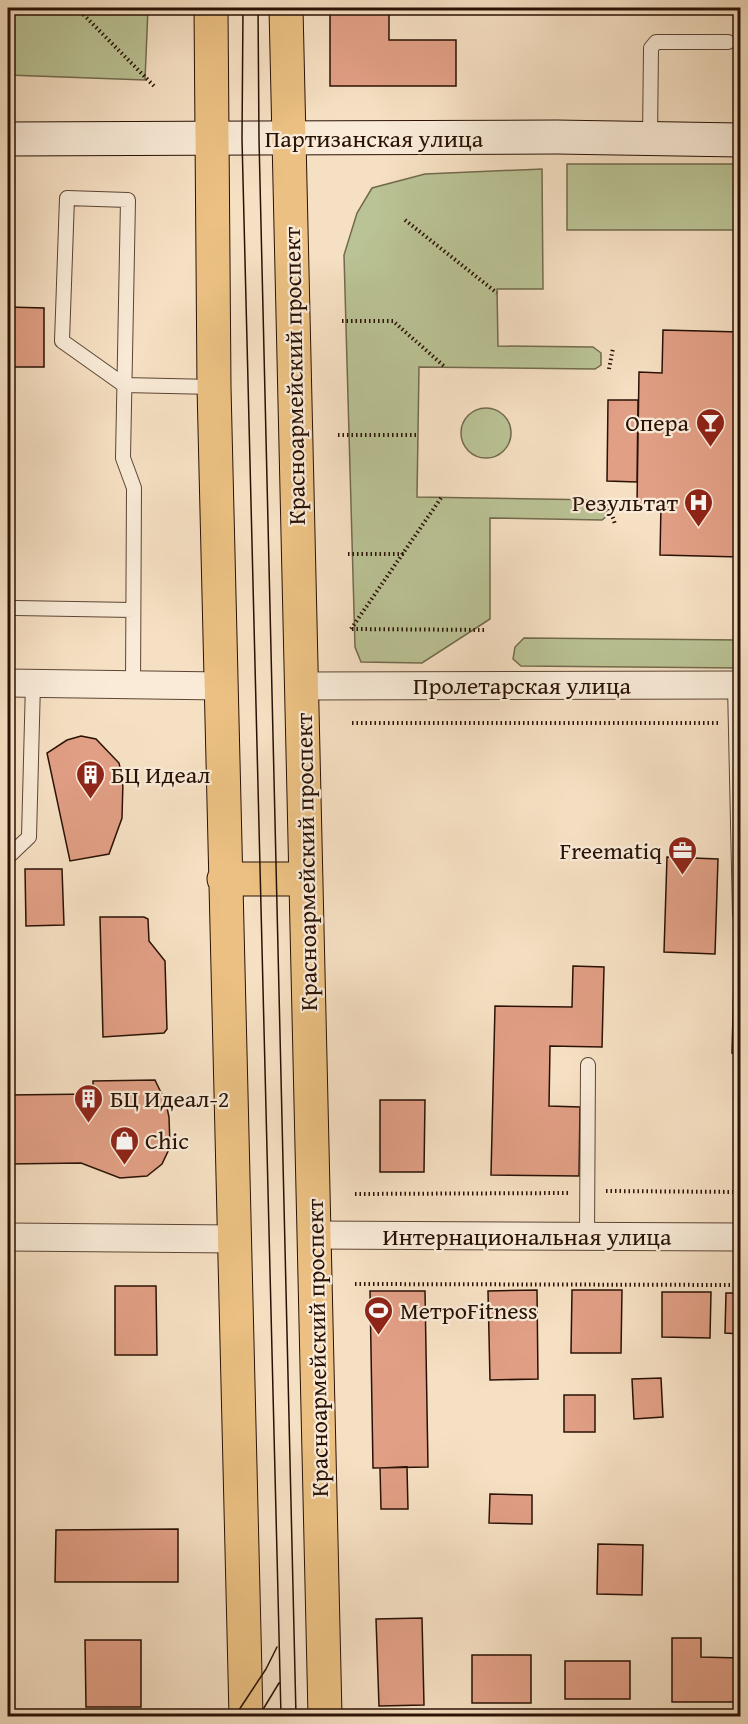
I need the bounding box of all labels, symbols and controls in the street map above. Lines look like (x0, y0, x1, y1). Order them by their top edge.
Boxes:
street label: Партизанская улица (265, 121, 484, 156)
street label: Красноармейский проспект (274, 226, 314, 525)
place label: Опера (625, 405, 690, 440)
bar icon: Опера (694, 406, 726, 448)
place label: Результат (572, 485, 678, 520)
hospital icon: Результат (683, 486, 715, 528)
street label: Пролетарская улица (413, 668, 632, 703)
street label: Красноармейский проспект (286, 712, 326, 1011)
place label: БЦ Идеал (111, 757, 210, 792)
building icon: БЦ Идеал (74, 758, 106, 800)
place label: Freematiq (559, 833, 662, 868)
office icon: Freematiq (667, 834, 699, 876)
place label: БЦ Идеал-2 (110, 1081, 229, 1116)
building icon: БЦ Идеал-2 (73, 1082, 105, 1124)
place label: Chic (145, 1123, 189, 1158)
shop icon: Chic (108, 1124, 140, 1166)
street label: Красноармейский проспект (297, 1198, 337, 1497)
street label: Интернациональная улица (383, 1219, 672, 1254)
place label: МетроFitness (400, 1293, 538, 1328)
sports icon: МетроFitness (363, 1294, 395, 1336)

